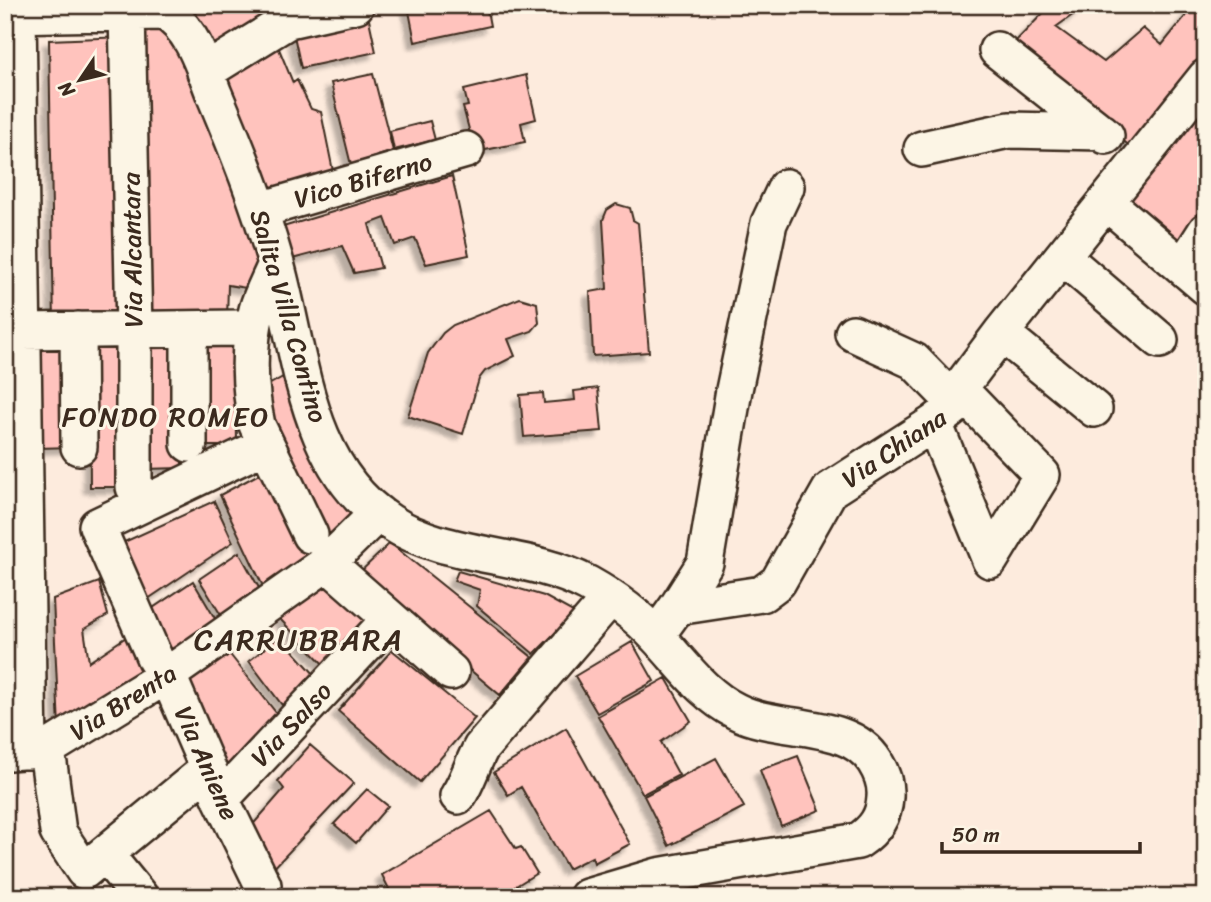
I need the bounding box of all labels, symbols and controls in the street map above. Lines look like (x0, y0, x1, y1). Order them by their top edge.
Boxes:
north arrow (46, 46, 116, 116)
text: N (49, 74, 84, 105)
street label: Vico Biferno (288, 138, 438, 222)
street label: Via Alcantara (108, 171, 156, 328)
street label: Salita Villa Contino (237, 204, 341, 428)
district label: FONDO ROMEO (62, 392, 270, 441)
street label: Via Chiana (832, 395, 957, 501)
district label: CARRUBBARA (194, 613, 404, 667)
street label: Via Brenta (60, 651, 186, 753)
street label: Via Salso (239, 670, 343, 778)
street label: Via Aniene (161, 698, 253, 828)
scale bar (942, 811, 1139, 855)
text: 50 m (952, 816, 1000, 854)

